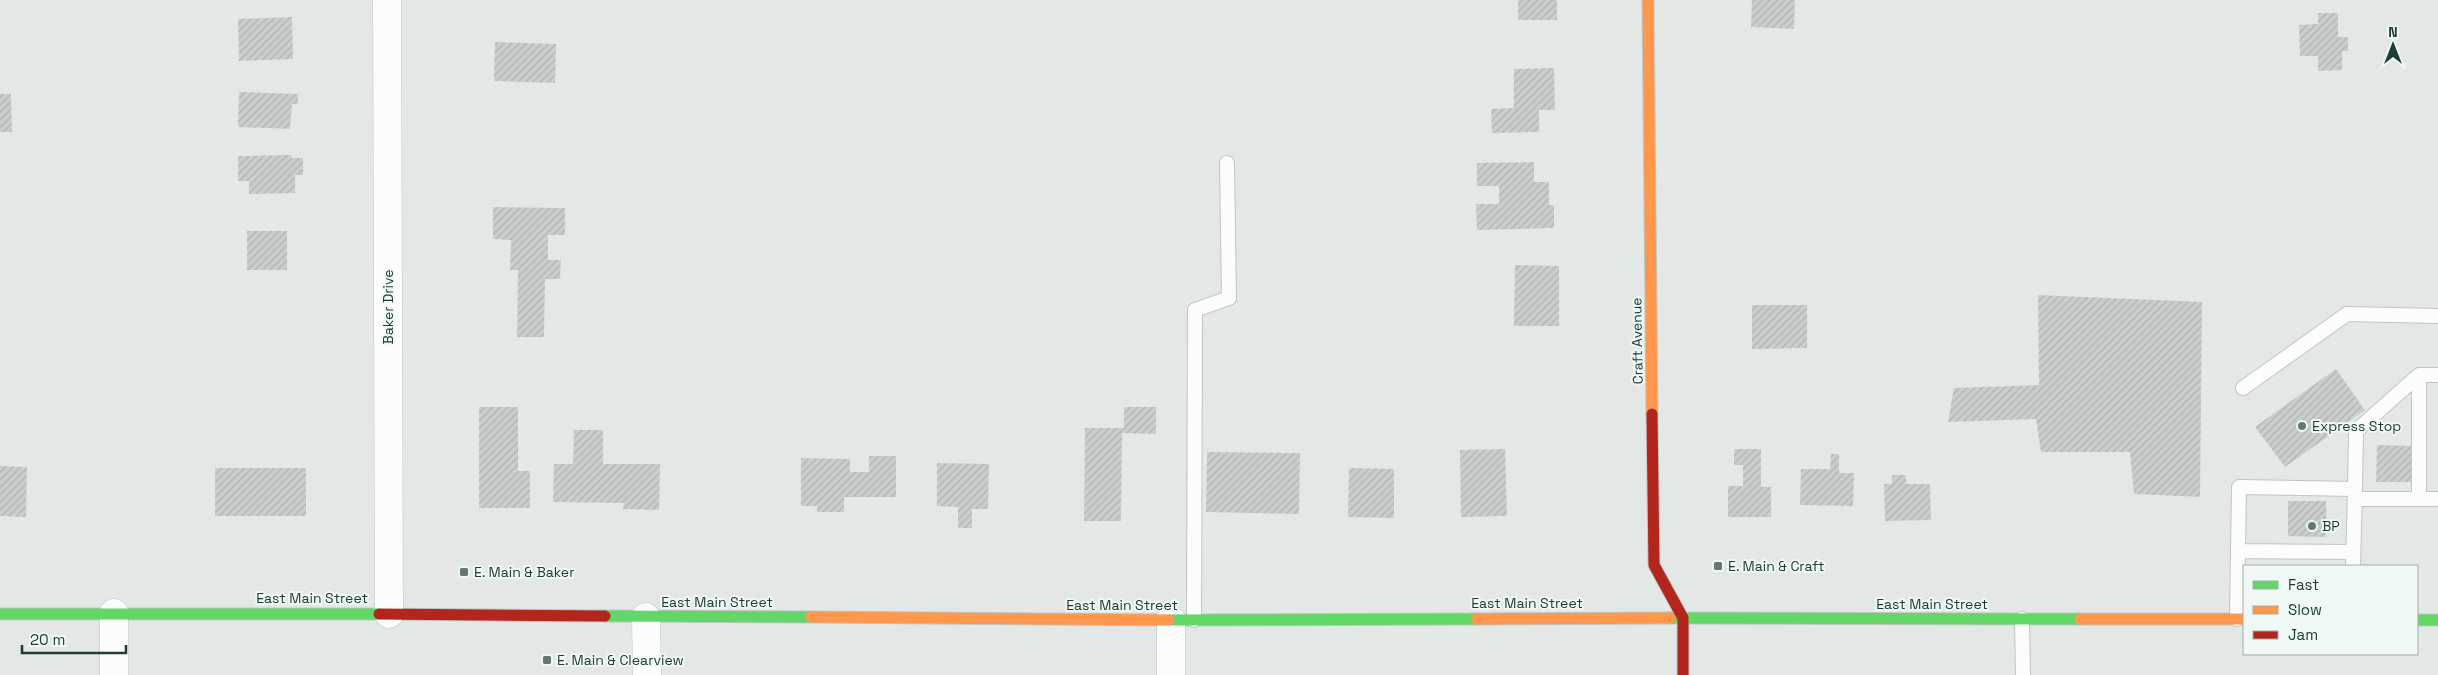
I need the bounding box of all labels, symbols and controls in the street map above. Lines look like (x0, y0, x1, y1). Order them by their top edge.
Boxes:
north arrow (2368, 20, 2418, 70)
text: N (2388, 23, 2398, 41)
street label: Baker Drive (379, 269, 397, 345)
street label: Craft Avenue (1627, 297, 1647, 385)
place label: Express Stop (2312, 417, 2401, 435)
marker: Express Stop (2296, 420, 2308, 432)
place label: BP (2322, 517, 2340, 535)
marker: BP (2306, 520, 2318, 532)
place label: E. Main & Craft (1728, 557, 1824, 575)
marker: E. Main & Craft (1712, 560, 1724, 572)
place label: E. Main & Baker (474, 563, 574, 581)
legend (2243, 565, 2418, 655)
marker: E. Main & Baker (458, 566, 470, 578)
text: Fast (2288, 575, 2319, 594)
street label: East Main Street (256, 589, 368, 607)
street label: East Main Street (661, 593, 773, 611)
street label: East Main Street (1471, 594, 1583, 612)
street label: East Main Street (1876, 595, 1988, 613)
street label: East Main Street (1066, 596, 1178, 614)
text: Slow (2288, 600, 2322, 619)
scale bar (22, 622, 126, 654)
text: Jam (2288, 625, 2318, 644)
text: 20 m (30, 630, 65, 649)
place label: E. Main & Clearview (557, 651, 684, 669)
marker: E. Main & Clearview (541, 654, 553, 666)

